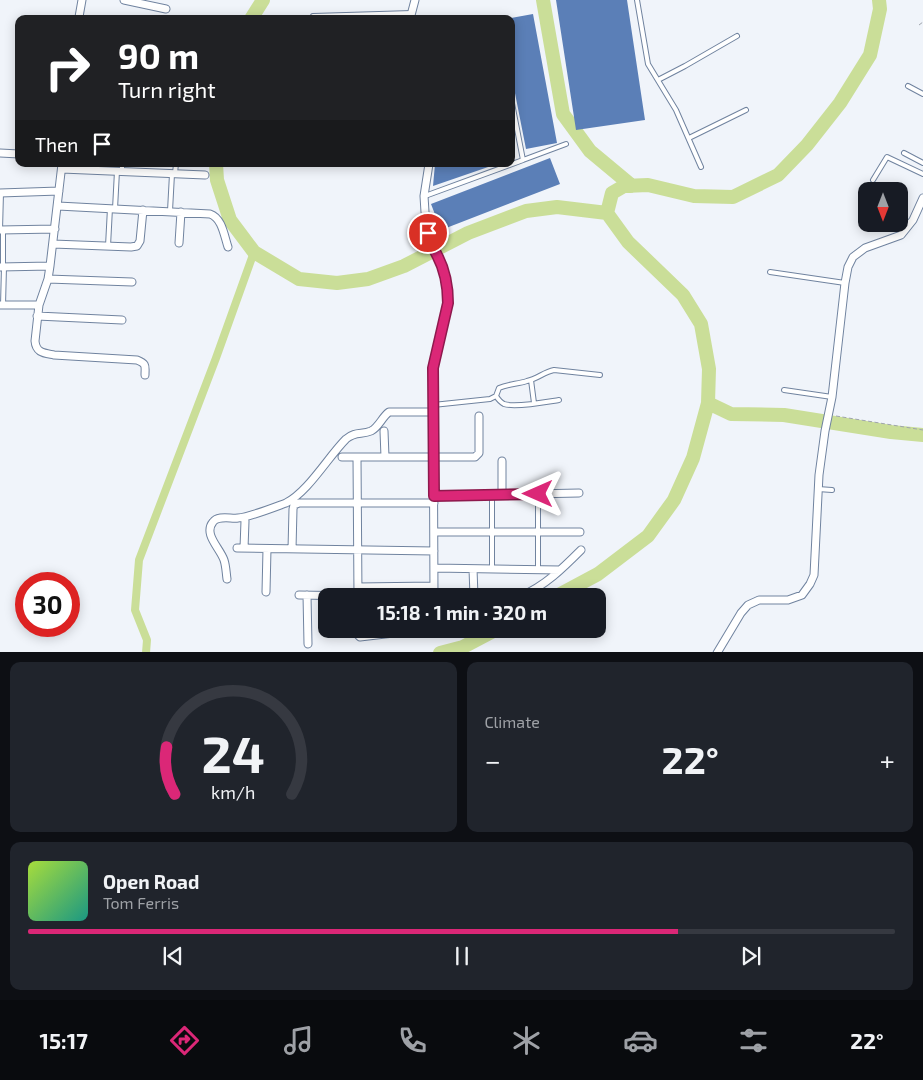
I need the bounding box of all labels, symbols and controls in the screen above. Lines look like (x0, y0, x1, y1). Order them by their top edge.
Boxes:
text: 90 m (118, 34, 199, 76)
icon: right (35, 35, 100, 100)
text: Turn right (118, 76, 216, 102)
icon: arrive (88, 130, 116, 158)
text: Then (35, 133, 78, 156)
north arrow (858, 182, 908, 232)
map controls (858, 182, 908, 232)
pin (407, 212, 449, 254)
icon: arrive (414, 219, 442, 247)
position arrow (511, 467, 563, 519)
speed limit sign: 30 (15, 572, 80, 637)
text: 15:18 · 1 min · 320 m (377, 601, 547, 624)
text: Climate (485, 712, 540, 731)
text: 24 (202, 721, 265, 783)
text: 22° (662, 736, 719, 782)
text: − (485, 743, 501, 777)
text: + (880, 743, 895, 777)
text: km/h (211, 781, 255, 803)
text: Open Road (103, 870, 199, 893)
text: Tom Ferris (103, 893, 179, 912)
icon: previous (159, 942, 187, 970)
icon: pause (448, 942, 476, 970)
icon: next (737, 942, 765, 970)
icon: directions (167, 1023, 202, 1058)
icon: music (281, 1023, 316, 1058)
icon: phone (395, 1023, 430, 1058)
icon: climate (509, 1023, 544, 1058)
icon: car (623, 1023, 658, 1058)
icon: filters (736, 1023, 771, 1058)
text: 15:17 (39, 1027, 88, 1053)
text: 22° (850, 1027, 883, 1053)

